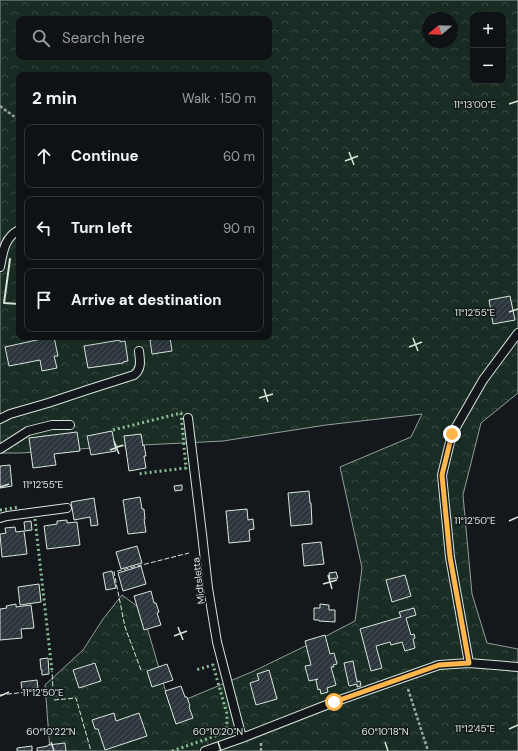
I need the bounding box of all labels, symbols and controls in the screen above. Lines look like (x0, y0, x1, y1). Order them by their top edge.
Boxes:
north arrow (422, 12, 458, 48)
map controls (470, 12, 506, 84)
button: + (470, 12, 506, 48)
search box (16, 16, 272, 60)
icon: search (30, 27, 52, 49)
text: Search here (62, 28, 145, 48)
button: − (470, 48, 506, 84)
text: 2 min (32, 87, 77, 109)
text: Walk · 150 m (182, 90, 256, 107)
text: 11°13'00"E (454, 98, 497, 111)
icon: ahead (33, 145, 55, 167)
text: Continue (71, 146, 139, 166)
text: 60 m (223, 148, 255, 165)
icon: left (33, 217, 55, 239)
text: Turn left (71, 218, 132, 238)
text: 90 m (223, 220, 255, 237)
icon: arrive (33, 289, 55, 311)
text: Arrive at destination (71, 290, 222, 310)
text: 11°12'55"E (455, 306, 496, 319)
route end (443, 425, 461, 443)
text: 11°12'55"E (23, 478, 64, 491)
text: 11°12'50"E (454, 514, 496, 527)
street label: Midtsletta (189, 557, 208, 605)
text: 11°12'50"E (22, 686, 64, 699)
route start (325, 693, 343, 711)
text: 11°12'45"E (455, 722, 495, 735)
text: 60°10'22"N (26, 725, 76, 738)
text: 60°10'20"N (193, 725, 243, 738)
text: 60°10'18"N (361, 725, 409, 738)

